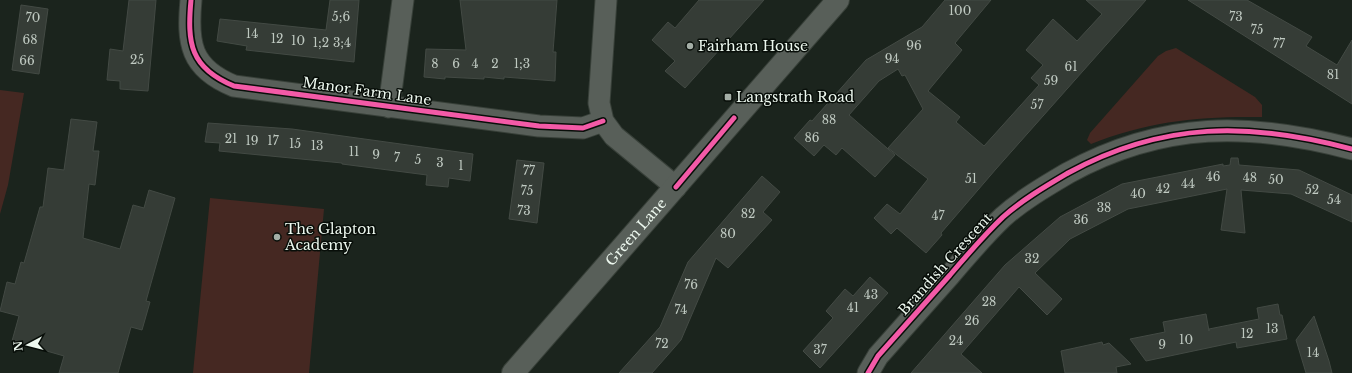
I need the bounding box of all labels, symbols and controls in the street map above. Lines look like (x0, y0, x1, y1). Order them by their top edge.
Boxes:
house number: 100 (949, 3, 971, 18)
house number: 5;6 (332, 9, 350, 24)
house number: 73 (1229, 9, 1243, 24)
house number: 70 (26, 10, 40, 25)
house number: 75 (1251, 22, 1264, 37)
house number: 14 (246, 26, 258, 41)
house number: 12 (271, 31, 283, 46)
house number: 68 (23, 32, 38, 47)
house number: 10 (291, 33, 305, 48)
house number: 1;2 (313, 35, 329, 50)
house number: 3;4 (333, 35, 351, 50)
house number: 77 (1273, 36, 1286, 51)
place label: Fairham House (698, 37, 808, 55)
house number: 96 (906, 38, 922, 53)
marker: Fairham House (685, 41, 695, 51)
house number: 94 (885, 51, 899, 66)
house number: 25 (130, 52, 144, 67)
house number: 66 (19, 53, 35, 68)
house number: 8 (431, 56, 439, 71)
house number: 6 (452, 56, 460, 71)
house number: 4 (471, 56, 479, 71)
house number: 2 (491, 56, 499, 71)
house number: 1;3 (514, 56, 530, 71)
house number: 61 (1064, 59, 1078, 74)
house number: 81 (1327, 67, 1339, 82)
street label: Manor Farm Lane (301, 73, 433, 109)
house number: 59 (1044, 73, 1058, 88)
place label: Langstrath Road (736, 88, 855, 106)
marker: Langstrath Road (723, 92, 733, 102)
house number: 57 (1031, 97, 1044, 112)
house number: 88 (822, 112, 836, 127)
house number: 86 (805, 130, 820, 145)
house number: 21 (225, 131, 237, 146)
house number: 19 (245, 133, 259, 148)
house number: 17 (267, 133, 280, 148)
house number: 15 (289, 136, 301, 151)
house number: 13 (311, 138, 323, 153)
house number: 11 (349, 144, 359, 159)
house number: 9 (372, 147, 380, 162)
house number: 7 (394, 150, 401, 165)
house number: 5 (415, 152, 422, 167)
house number: 3 (436, 155, 444, 170)
house number: 1 (458, 158, 464, 173)
house number: 77 (523, 163, 536, 178)
house number: 46 (1206, 169, 1221, 184)
house number: 48 (1243, 170, 1257, 185)
house number: 51 (965, 171, 977, 186)
house number: 50 (1268, 172, 1284, 187)
house number: 44 (1181, 176, 1195, 191)
house number: 42 (1156, 181, 1170, 196)
house number: 52 (1305, 182, 1319, 197)
house number: 75 (521, 183, 534, 198)
house number: 40 (1130, 186, 1146, 201)
house number: 54 (1327, 192, 1341, 207)
street label: Green Lane (601, 194, 670, 270)
house number: 38 (1097, 200, 1111, 215)
house number: 73 (517, 203, 531, 218)
house number: 82 (741, 206, 755, 221)
house number: 47 (931, 208, 945, 223)
street label: Brandish Crescent (894, 209, 996, 319)
house number: 36 (1073, 212, 1089, 227)
place label: The Glapton Academy (284, 220, 376, 254)
house number: 80 (720, 226, 736, 241)
marker: The Glapton Academy (272, 232, 282, 242)
house number: 32 (1025, 251, 1039, 266)
house number: 76 (684, 277, 698, 292)
house number: 43 (864, 287, 878, 302)
house number: 28 (982, 294, 996, 309)
house number: 41 (847, 300, 859, 315)
house number: 74 (675, 302, 687, 317)
house number: 26 (964, 313, 980, 328)
house number: 13 (1266, 321, 1278, 336)
north arrow (8, 325, 48, 365)
house number: 12 (1241, 326, 1253, 341)
house number: 10 (1179, 332, 1193, 347)
house number: 24 (949, 333, 963, 348)
house number: 72 (655, 336, 669, 351)
house number: 9 (1158, 337, 1166, 352)
text: N (10, 340, 26, 352)
house number: 37 (813, 342, 828, 357)
house number: 14 (1307, 345, 1319, 360)

